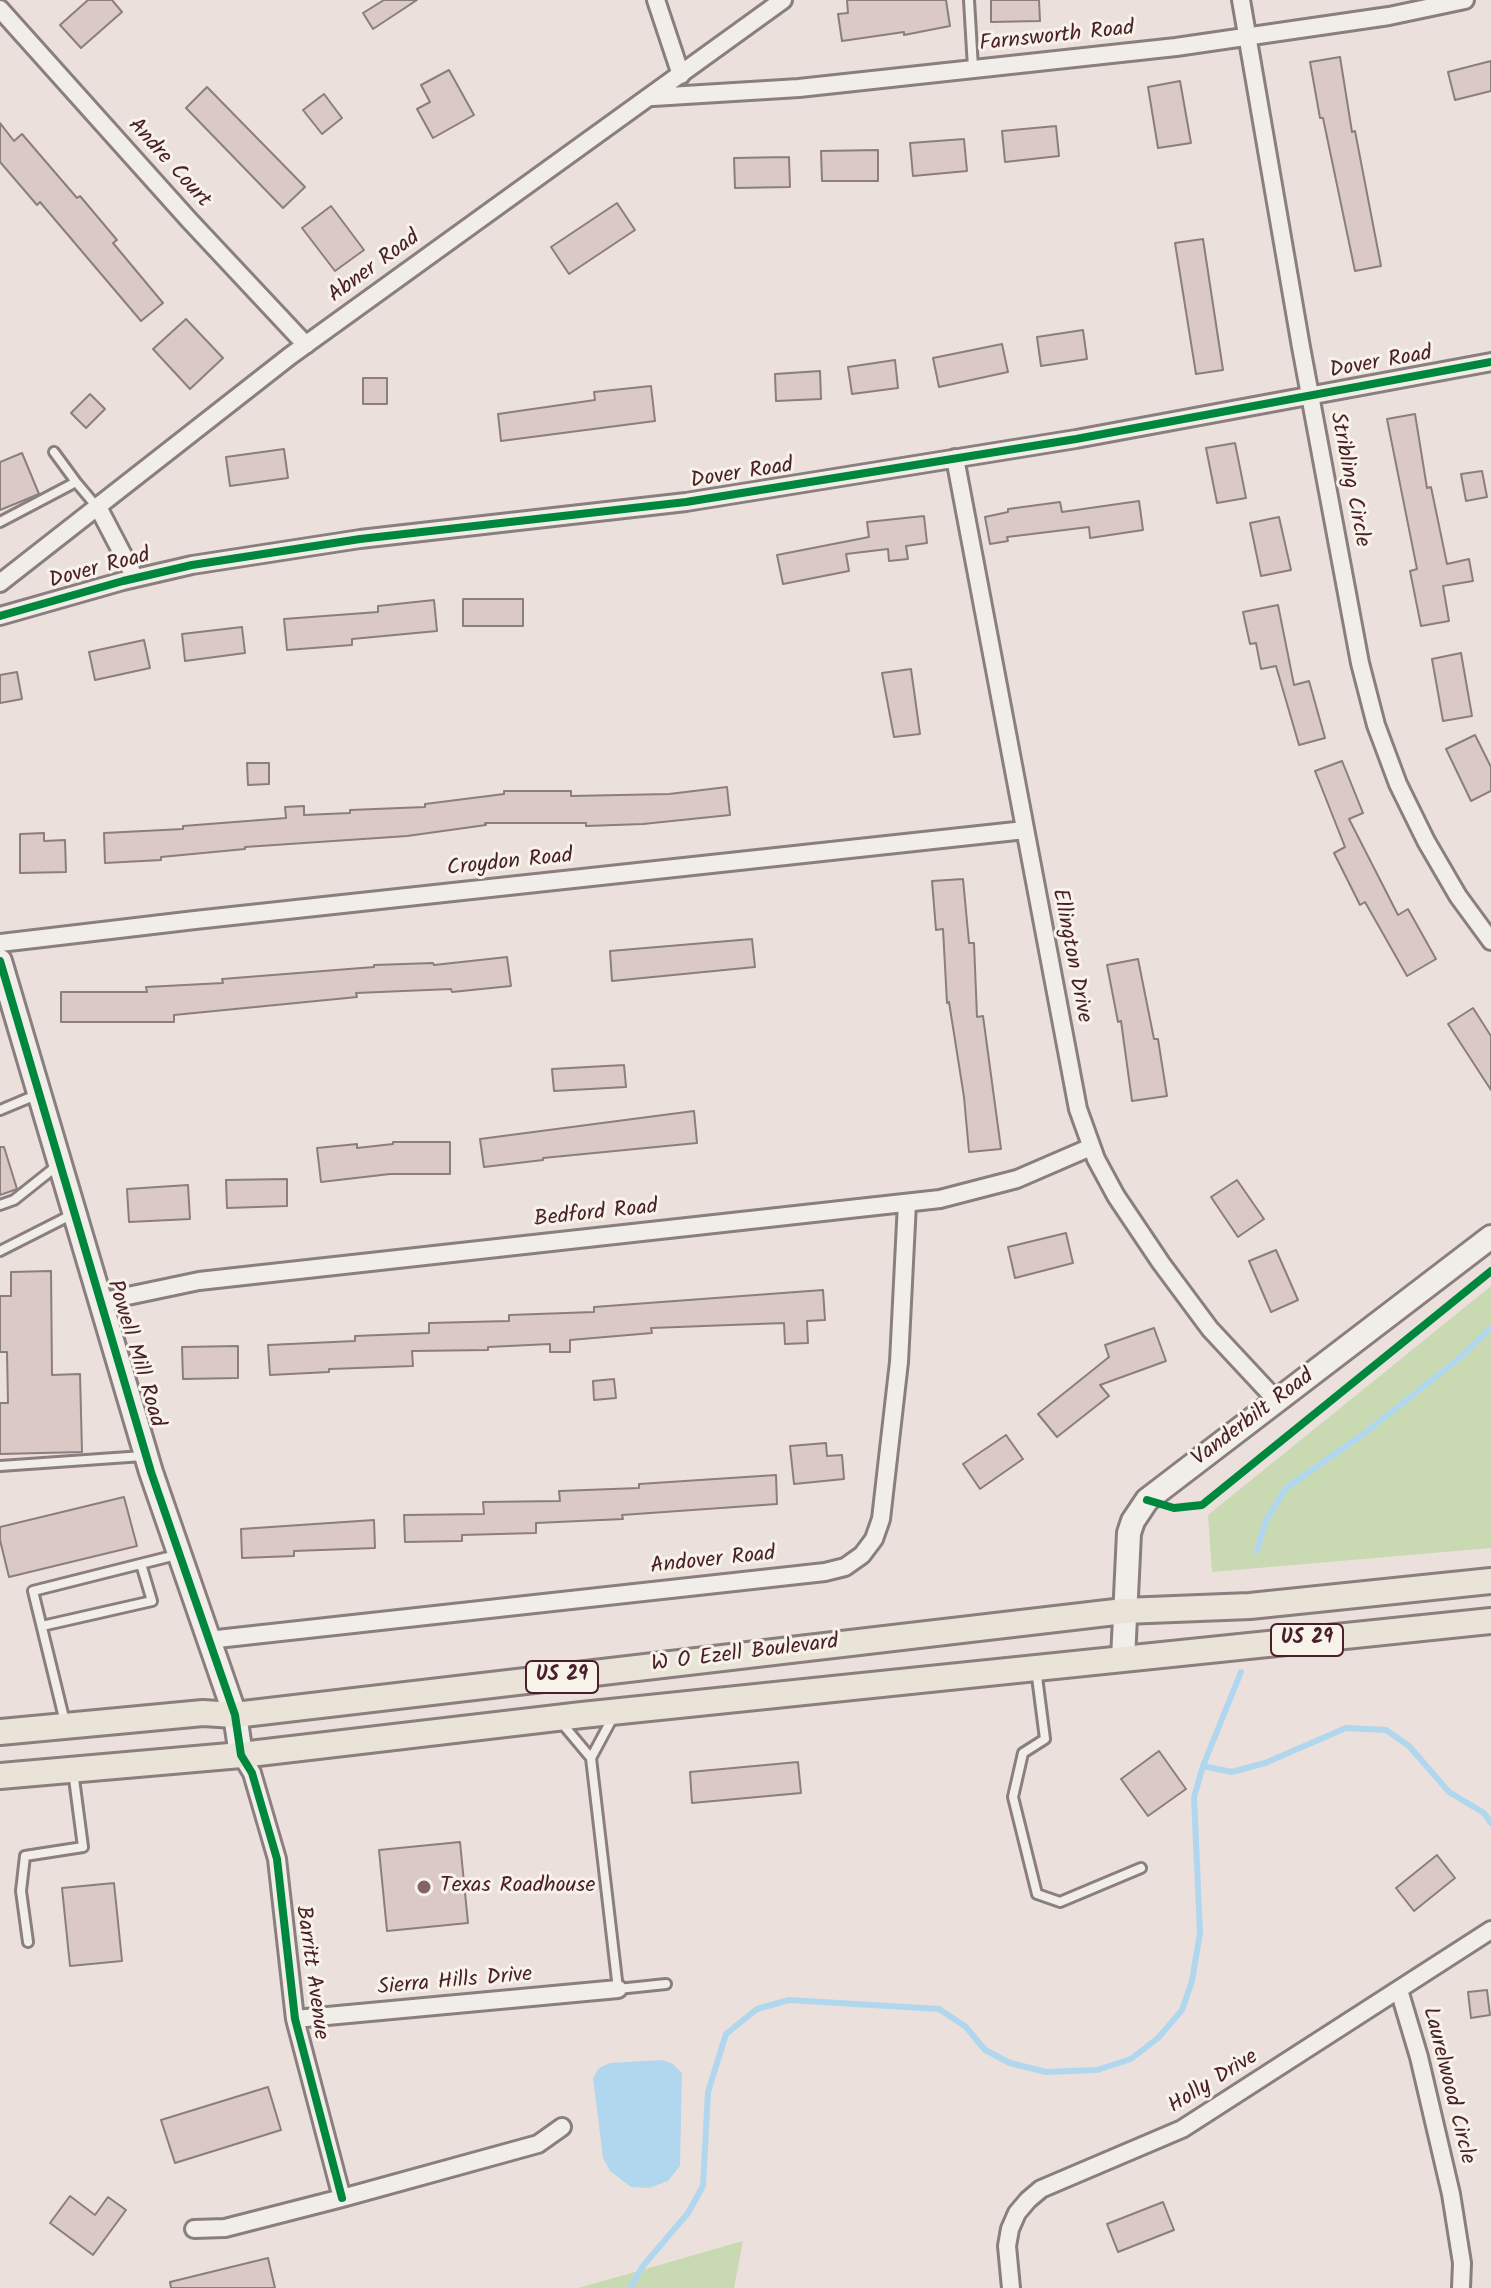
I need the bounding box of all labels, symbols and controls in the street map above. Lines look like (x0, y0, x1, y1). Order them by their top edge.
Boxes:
street label: Farnsworth Road (978, 17, 1136, 59)
street label: Andre Court (121, 114, 215, 214)
street label: Abner Road (324, 226, 426, 310)
street label: Dover Road (1328, 342, 1434, 386)
street label: Stribling Circle (1322, 410, 1374, 550)
street label: Dover Road (689, 454, 795, 496)
street label: Dover Road (47, 544, 153, 596)
street label: Croydon Road (446, 844, 574, 884)
street label: Ellington Drive (1044, 887, 1096, 1025)
street label: Bedford Road (533, 1195, 659, 1235)
street label: Powell Mill Road (99, 1277, 169, 1431)
street label: Vanderbilt Road (1188, 1365, 1320, 1473)
street label: Andover Road (649, 1542, 777, 1582)
road number: US 29 (1271, 1624, 1343, 1656)
street label: W O Ezell Boulevard (650, 1630, 840, 1680)
road number: US 29 (526, 1661, 598, 1693)
place label: Texas Roadhouse (440, 1874, 595, 1900)
marker: Texas Roadhouse (415, 1878, 433, 1896)
street label: Barritt Avenue (288, 1904, 332, 2042)
street label: Sierra Hills Drive (376, 1963, 534, 2003)
street label: Laurelwood Circle (1415, 2005, 1479, 2167)
street label: Holly Drive (1164, 2045, 1264, 2121)

